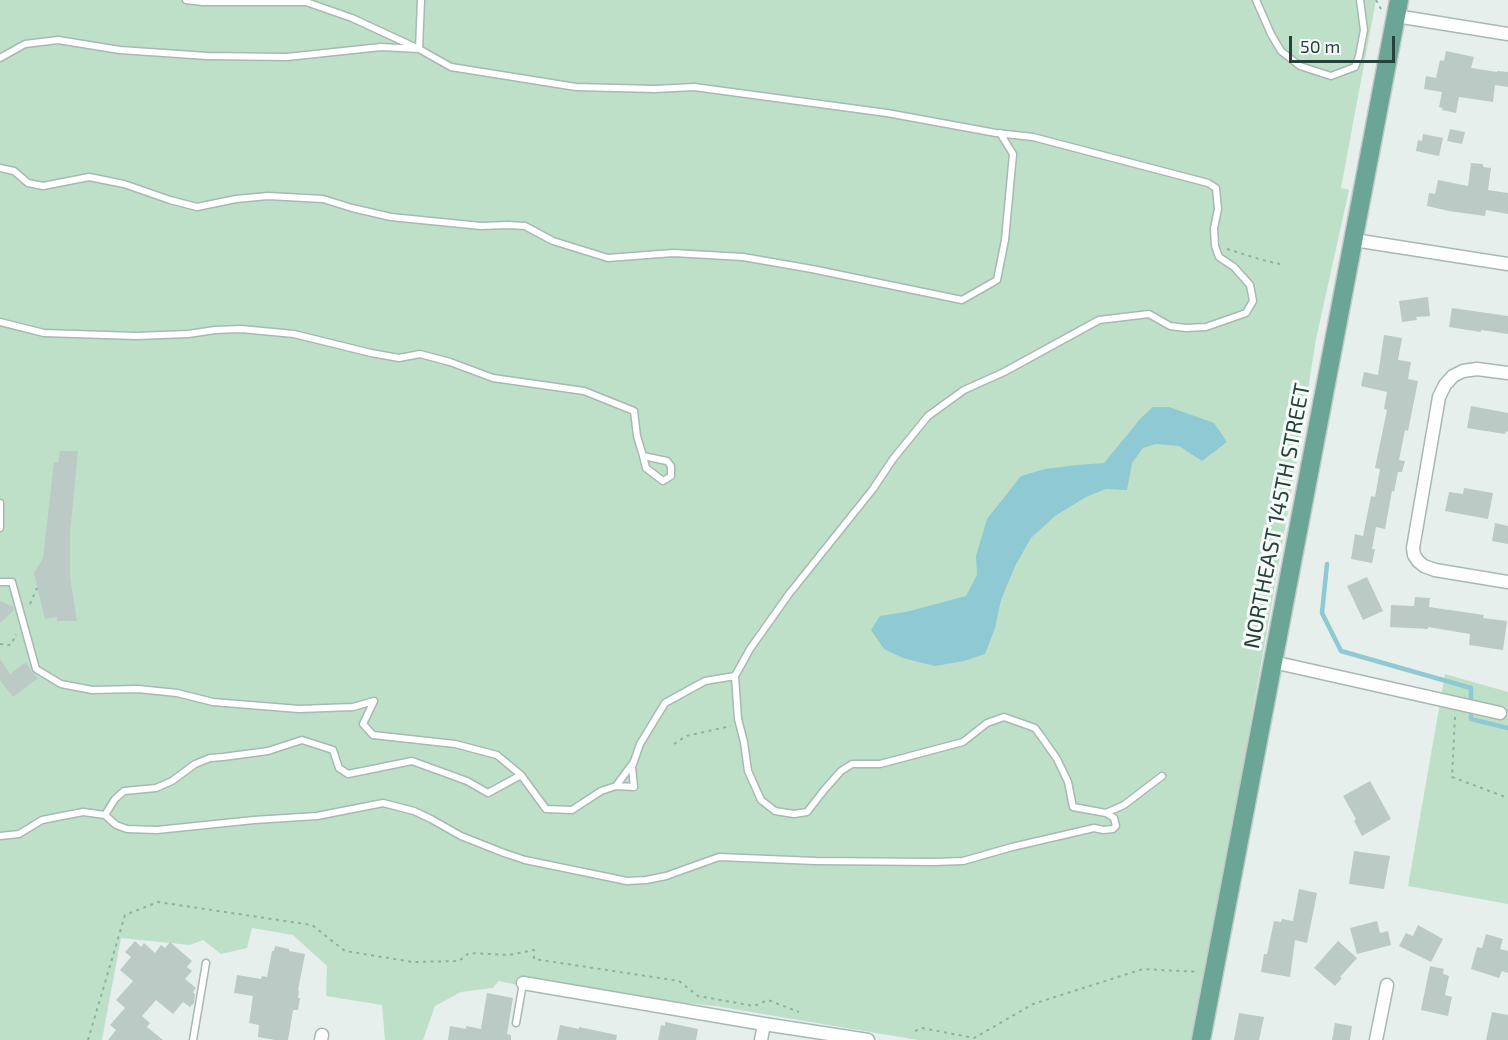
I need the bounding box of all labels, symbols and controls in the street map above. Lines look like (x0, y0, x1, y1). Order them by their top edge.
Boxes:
scale bar (1292, 24, 1398, 62)
text: 50 m (1300, 35, 1340, 57)
street label: NORTHEAST 145TH STREET (1238, 381, 1316, 651)

